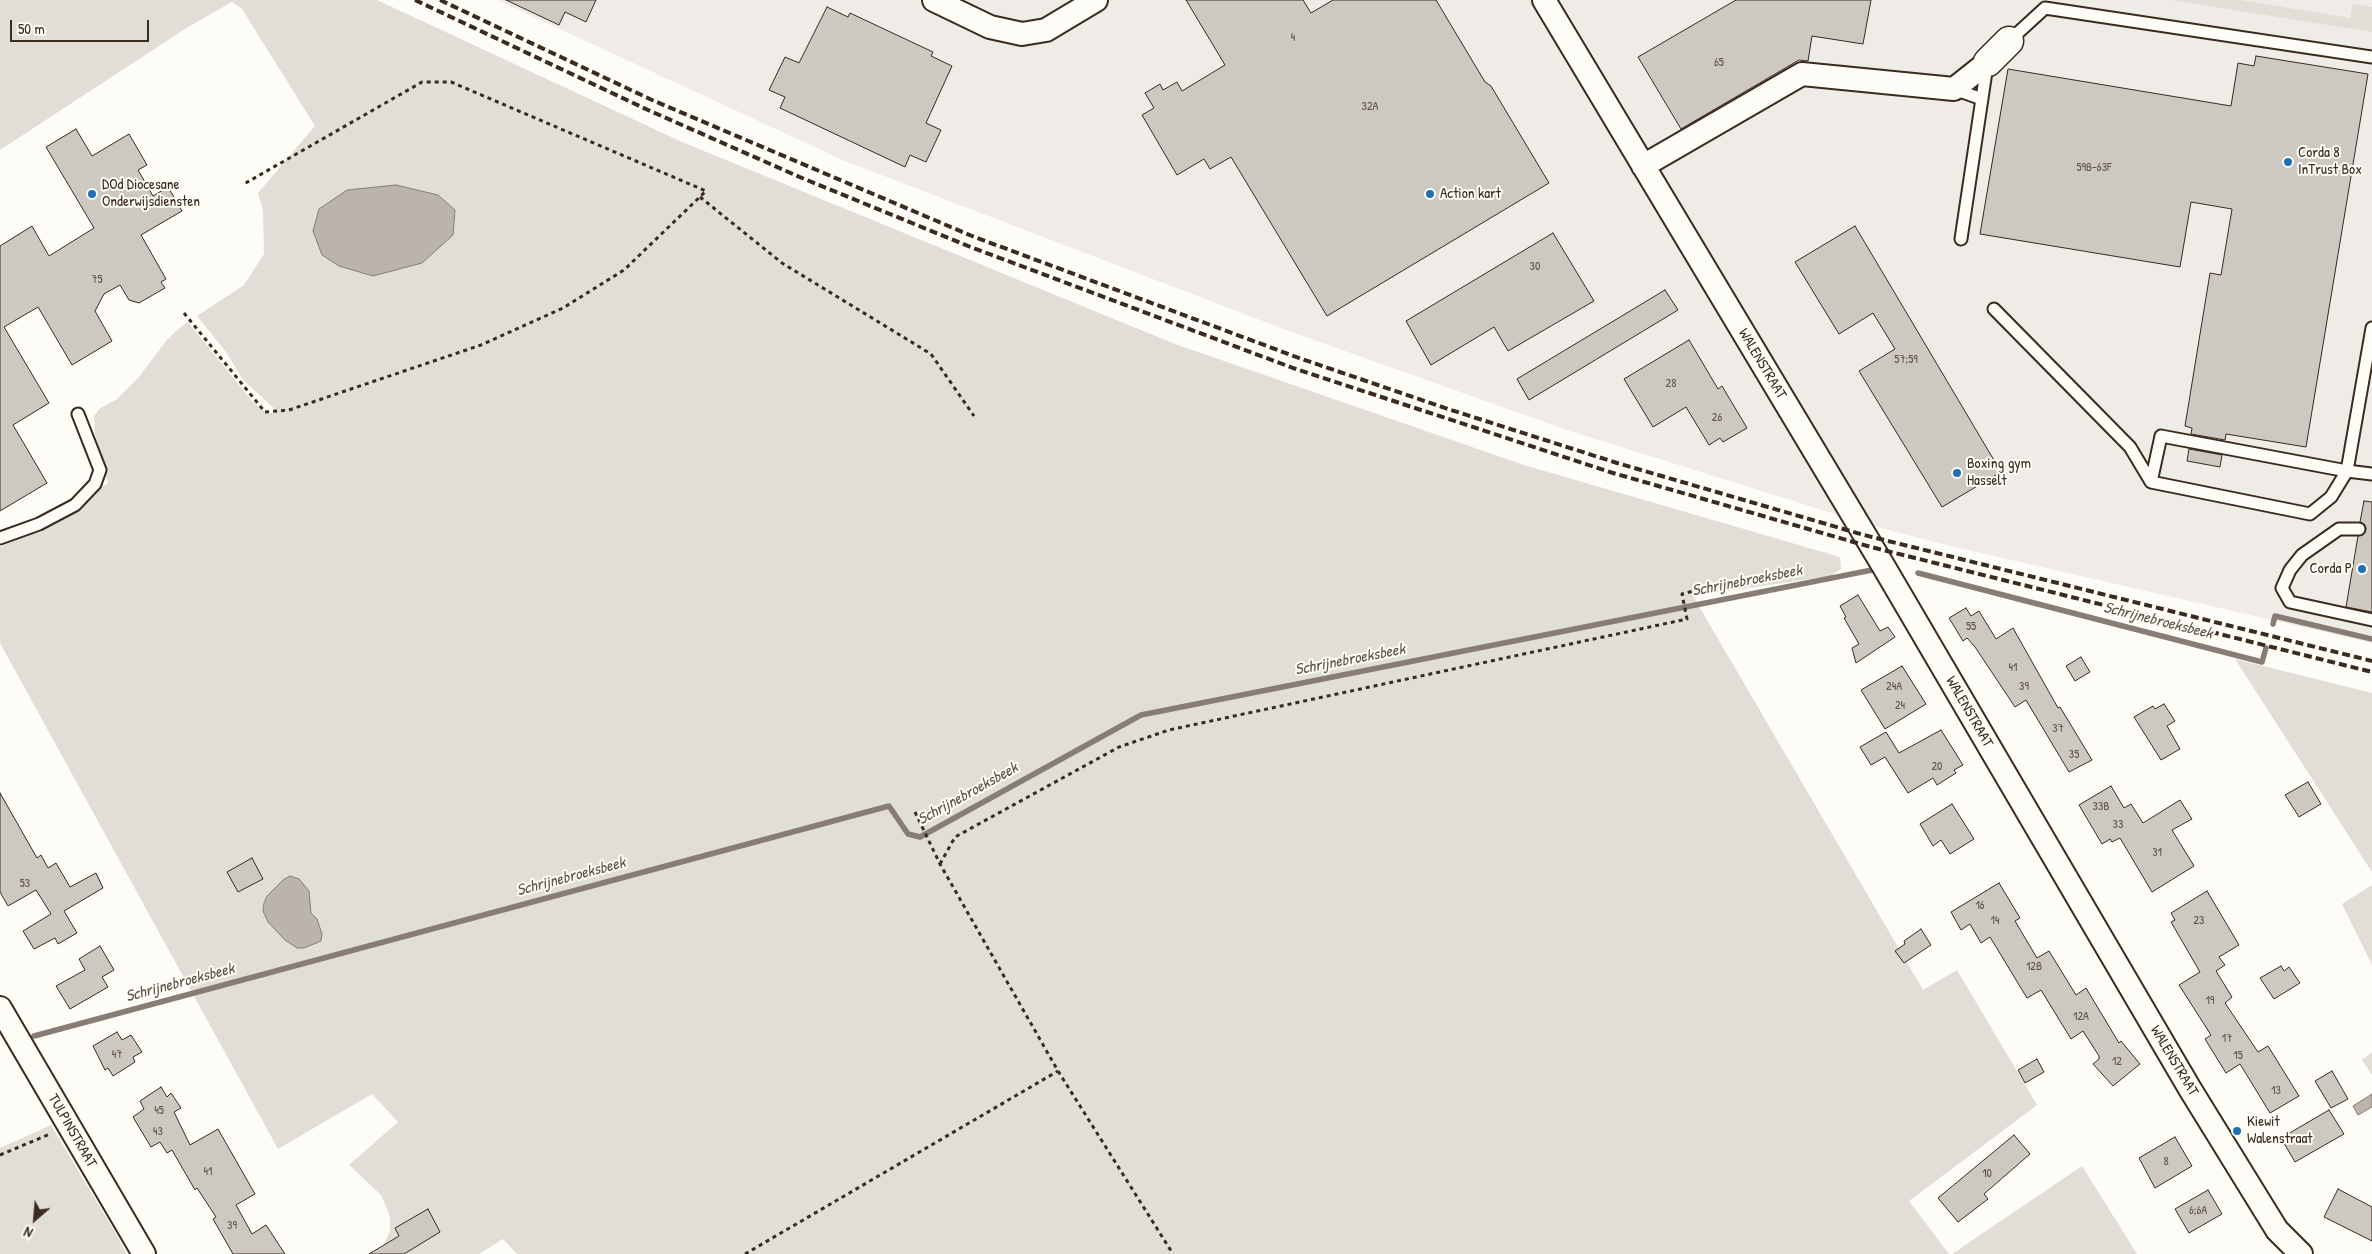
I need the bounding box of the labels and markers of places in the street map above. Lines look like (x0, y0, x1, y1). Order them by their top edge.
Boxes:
place label: Corda 8 InTrust Box (2298, 144, 2362, 179)
marker: Corda 8 InTrust Box (2282, 156, 2294, 168)
place label: DOd Diocesane Onderwijsdiensten (102, 176, 200, 211)
place label: Action kart (1440, 185, 1501, 203)
marker: DOd Diocesane Onderwijsdiensten (86, 188, 98, 200)
marker: Action kart (1424, 188, 1436, 200)
place label: Boxing gym Hasselt (1967, 455, 2031, 490)
marker: Boxing gym Hasselt (1951, 467, 1963, 479)
place label: Corda P (2310, 560, 2352, 578)
marker: Corda P (2356, 563, 2368, 575)
place label: Kiewit Walenstraat (2247, 1113, 2312, 1148)
marker: Kiewit Walenstraat (2231, 1125, 2243, 1137)

